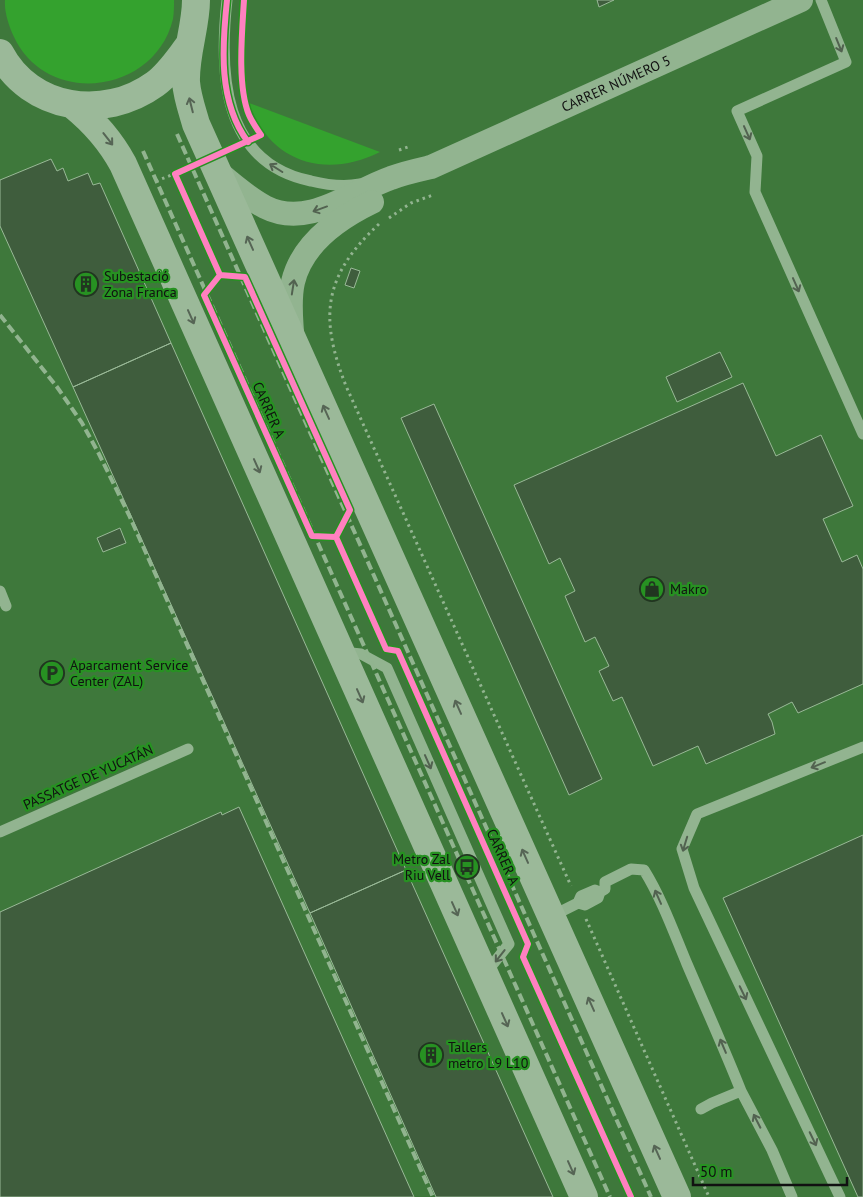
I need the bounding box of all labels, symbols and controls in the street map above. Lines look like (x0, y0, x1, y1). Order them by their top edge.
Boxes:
one-way arrow (835, 37, 845, 52)
street label: CARRER NÚMERO 5 (559, 51, 673, 116)
one-way arrow (186, 98, 195, 114)
one-way arrow (742, 125, 752, 140)
one-way arrow (102, 132, 113, 145)
one-way arrow (270, 162, 284, 172)
one-way arrow (313, 205, 329, 214)
one-way arrow (245, 236, 255, 251)
place label: Subestació Zona Franca (104, 267, 177, 301)
building icon: Subestació Zona Franca (73, 271, 99, 297)
one-way arrow (792, 277, 802, 292)
one-way arrow (288, 280, 298, 296)
one-way arrow (187, 309, 197, 324)
street label: CARRER A (249, 379, 290, 442)
one-way arrow (320, 405, 330, 420)
one-way arrow (253, 458, 263, 473)
shop icon: Makro (639, 576, 665, 602)
place label: Makro (670, 580, 707, 598)
place label: Aparcament Service Center (ZAL) (70, 656, 188, 690)
parking icon: Aparcament Service Center (ZAL) (39, 660, 65, 686)
one-way arrow (356, 688, 366, 703)
one-way arrow (453, 700, 463, 715)
street label: PASSATGE DE YUCATÁN (20, 740, 156, 814)
one-way arrow (424, 754, 434, 769)
one-way arrow (811, 761, 826, 771)
street label: CARRER A (483, 826, 524, 889)
one-way arrow (680, 836, 690, 852)
one-way arrow (519, 849, 529, 864)
place label: Metro Zal Riu Vell (393, 850, 450, 884)
bus stop icon: Metro Zal Riu Vell (454, 854, 480, 880)
one-way arrow (652, 890, 662, 905)
one-way arrow (450, 901, 460, 916)
one-way arrow (494, 949, 505, 962)
one-way arrow (739, 985, 749, 1000)
one-way arrow (585, 997, 595, 1012)
one-way arrow (500, 1012, 510, 1027)
place label: Tallers metro L9 L10 (448, 1038, 529, 1072)
one-way arrow (718, 1039, 728, 1054)
building icon: Tallers metro L9 L10 (418, 1042, 444, 1068)
one-way arrow (752, 1114, 761, 1129)
one-way arrow (809, 1131, 819, 1146)
one-way arrow (652, 1145, 661, 1160)
scale bar (693, 1154, 847, 1186)
one-way arrow (566, 1160, 576, 1175)
text: 50 m (700, 1162, 733, 1181)

